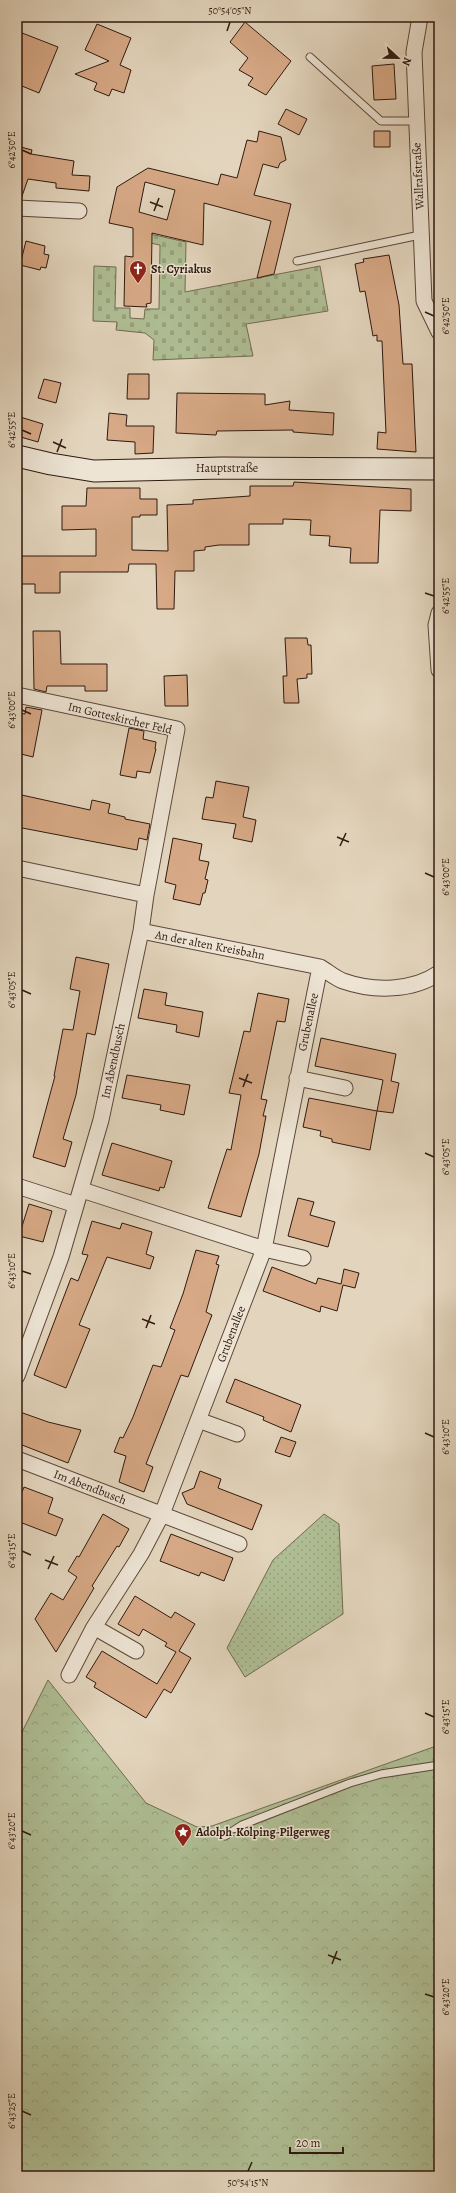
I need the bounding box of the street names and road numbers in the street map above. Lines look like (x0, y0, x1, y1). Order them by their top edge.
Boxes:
street label: Wallrafstraße (408, 142, 428, 211)
street label: Hauptstraße (196, 460, 258, 476)
street label: Im Gotteskircher Feld (66, 698, 174, 738)
street label: An der alten Kreisbahn (153, 926, 267, 964)
street label: Grubenallee (294, 991, 322, 1053)
street label: Im Abendbusch (97, 1021, 129, 1100)
street label: Grubenallee (213, 1304, 249, 1364)
street label: Im Abendbusch (51, 1466, 129, 1508)

